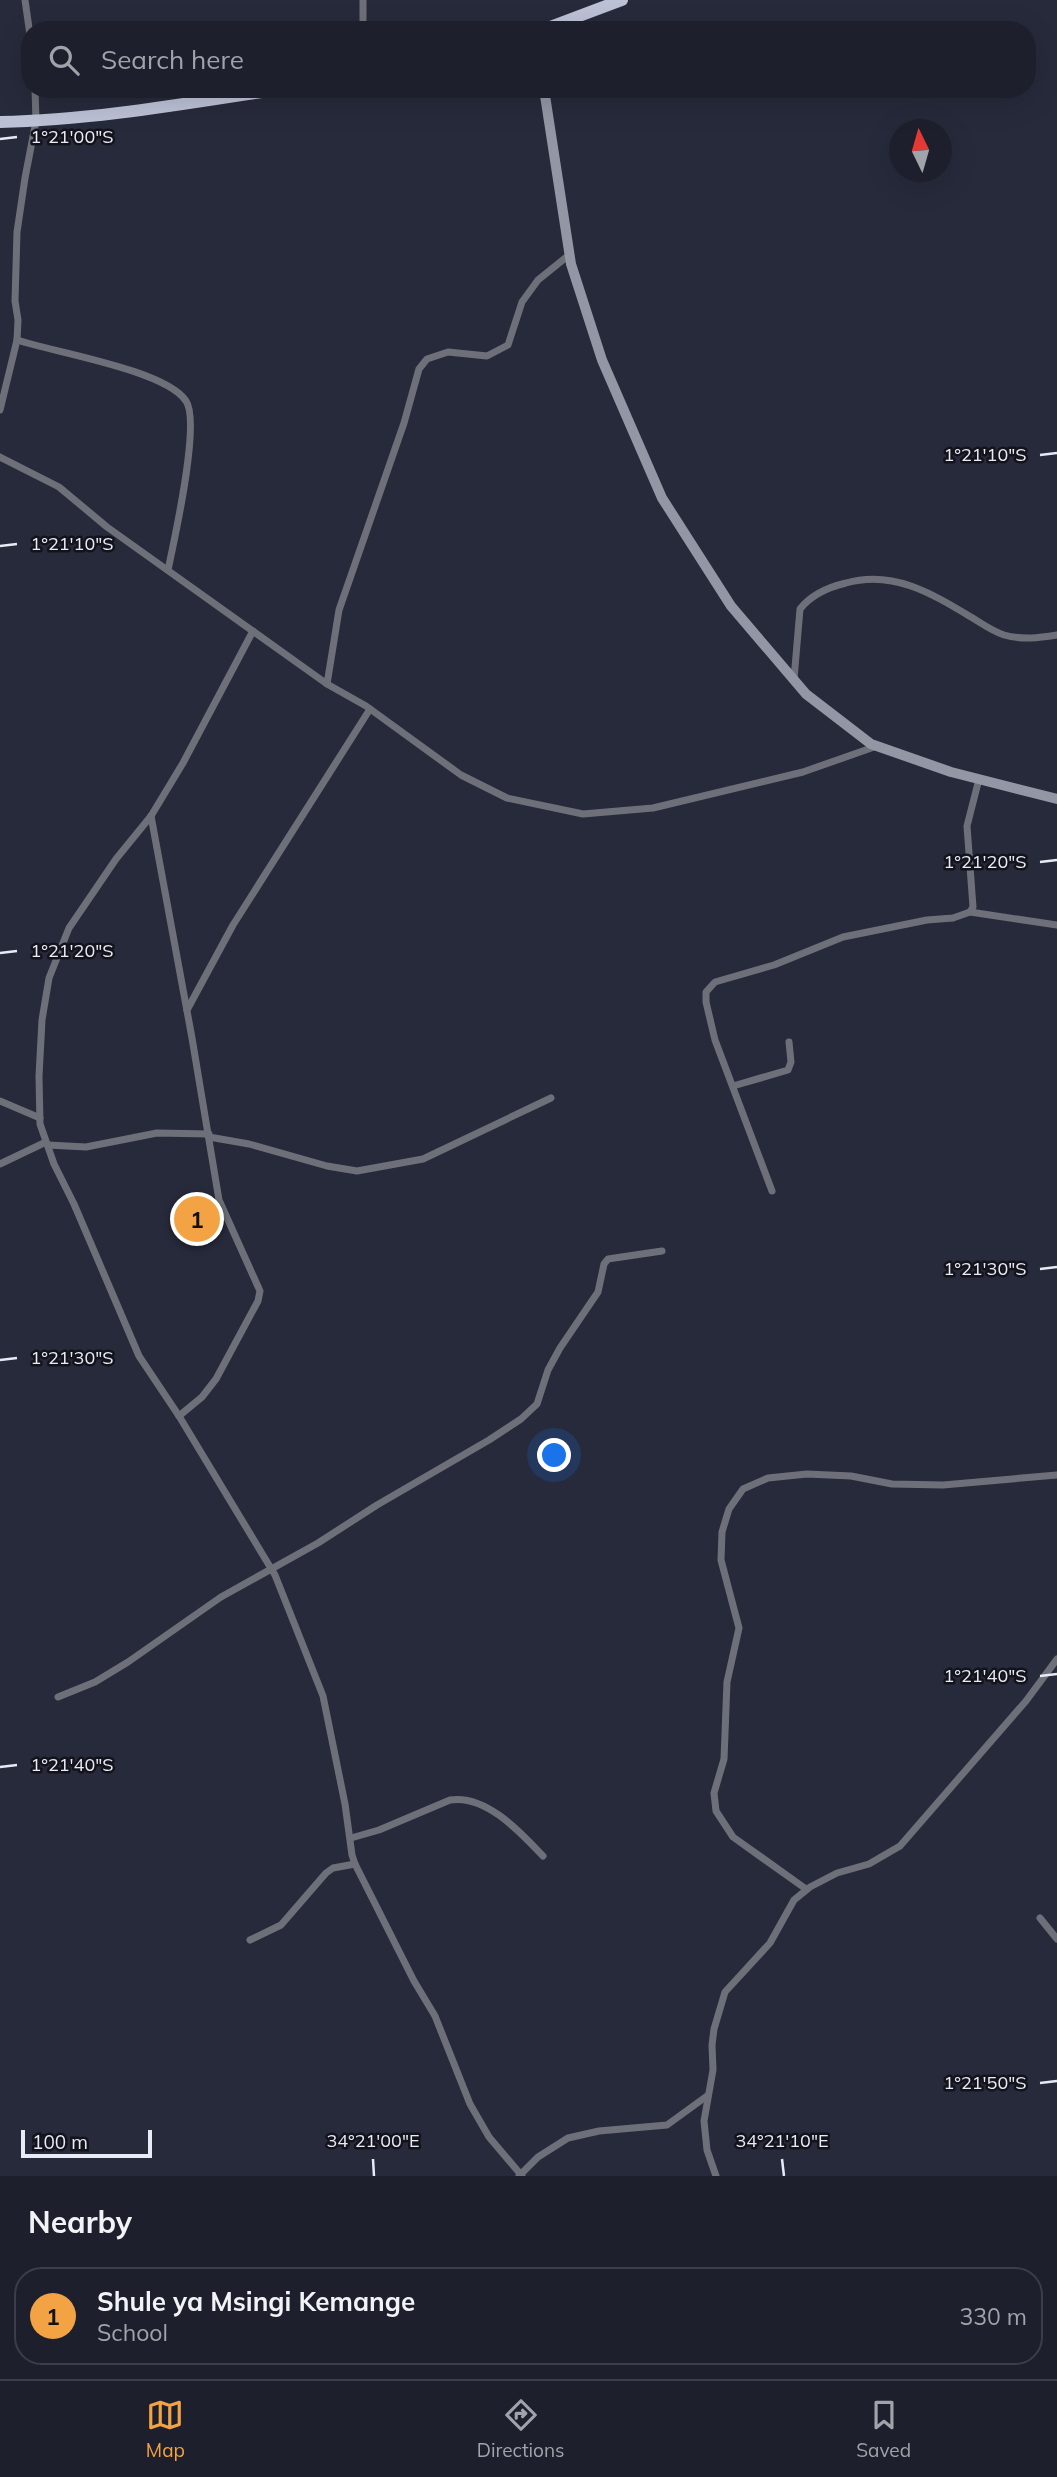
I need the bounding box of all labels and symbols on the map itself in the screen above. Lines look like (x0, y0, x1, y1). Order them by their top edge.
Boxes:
north arrow (889, 119, 952, 182)
text: 1°21'00"S (31, 125, 113, 148)
text: 1°21'10"S (944, 443, 1026, 466)
text: 1°21'10"S (31, 532, 113, 555)
text: 1°21'20"S (944, 850, 1026, 873)
text: 1°21'20"S (31, 939, 113, 962)
pin: 1 (174, 1193, 220, 1245)
text: 1°21'30"S (944, 1257, 1026, 1280)
text: 1°21'30"S (31, 1346, 113, 1369)
your location (537, 1438, 571, 1472)
text: 1°21'40"S (944, 1664, 1026, 1687)
text: 1°21'40"S (31, 1753, 113, 1776)
text: 1°21'50"S (944, 2071, 1026, 2094)
scale bar (21, 2127, 152, 2159)
text: 34°21'00"E (326, 2129, 420, 2152)
text: 34°21'10"E (735, 2129, 829, 2152)

